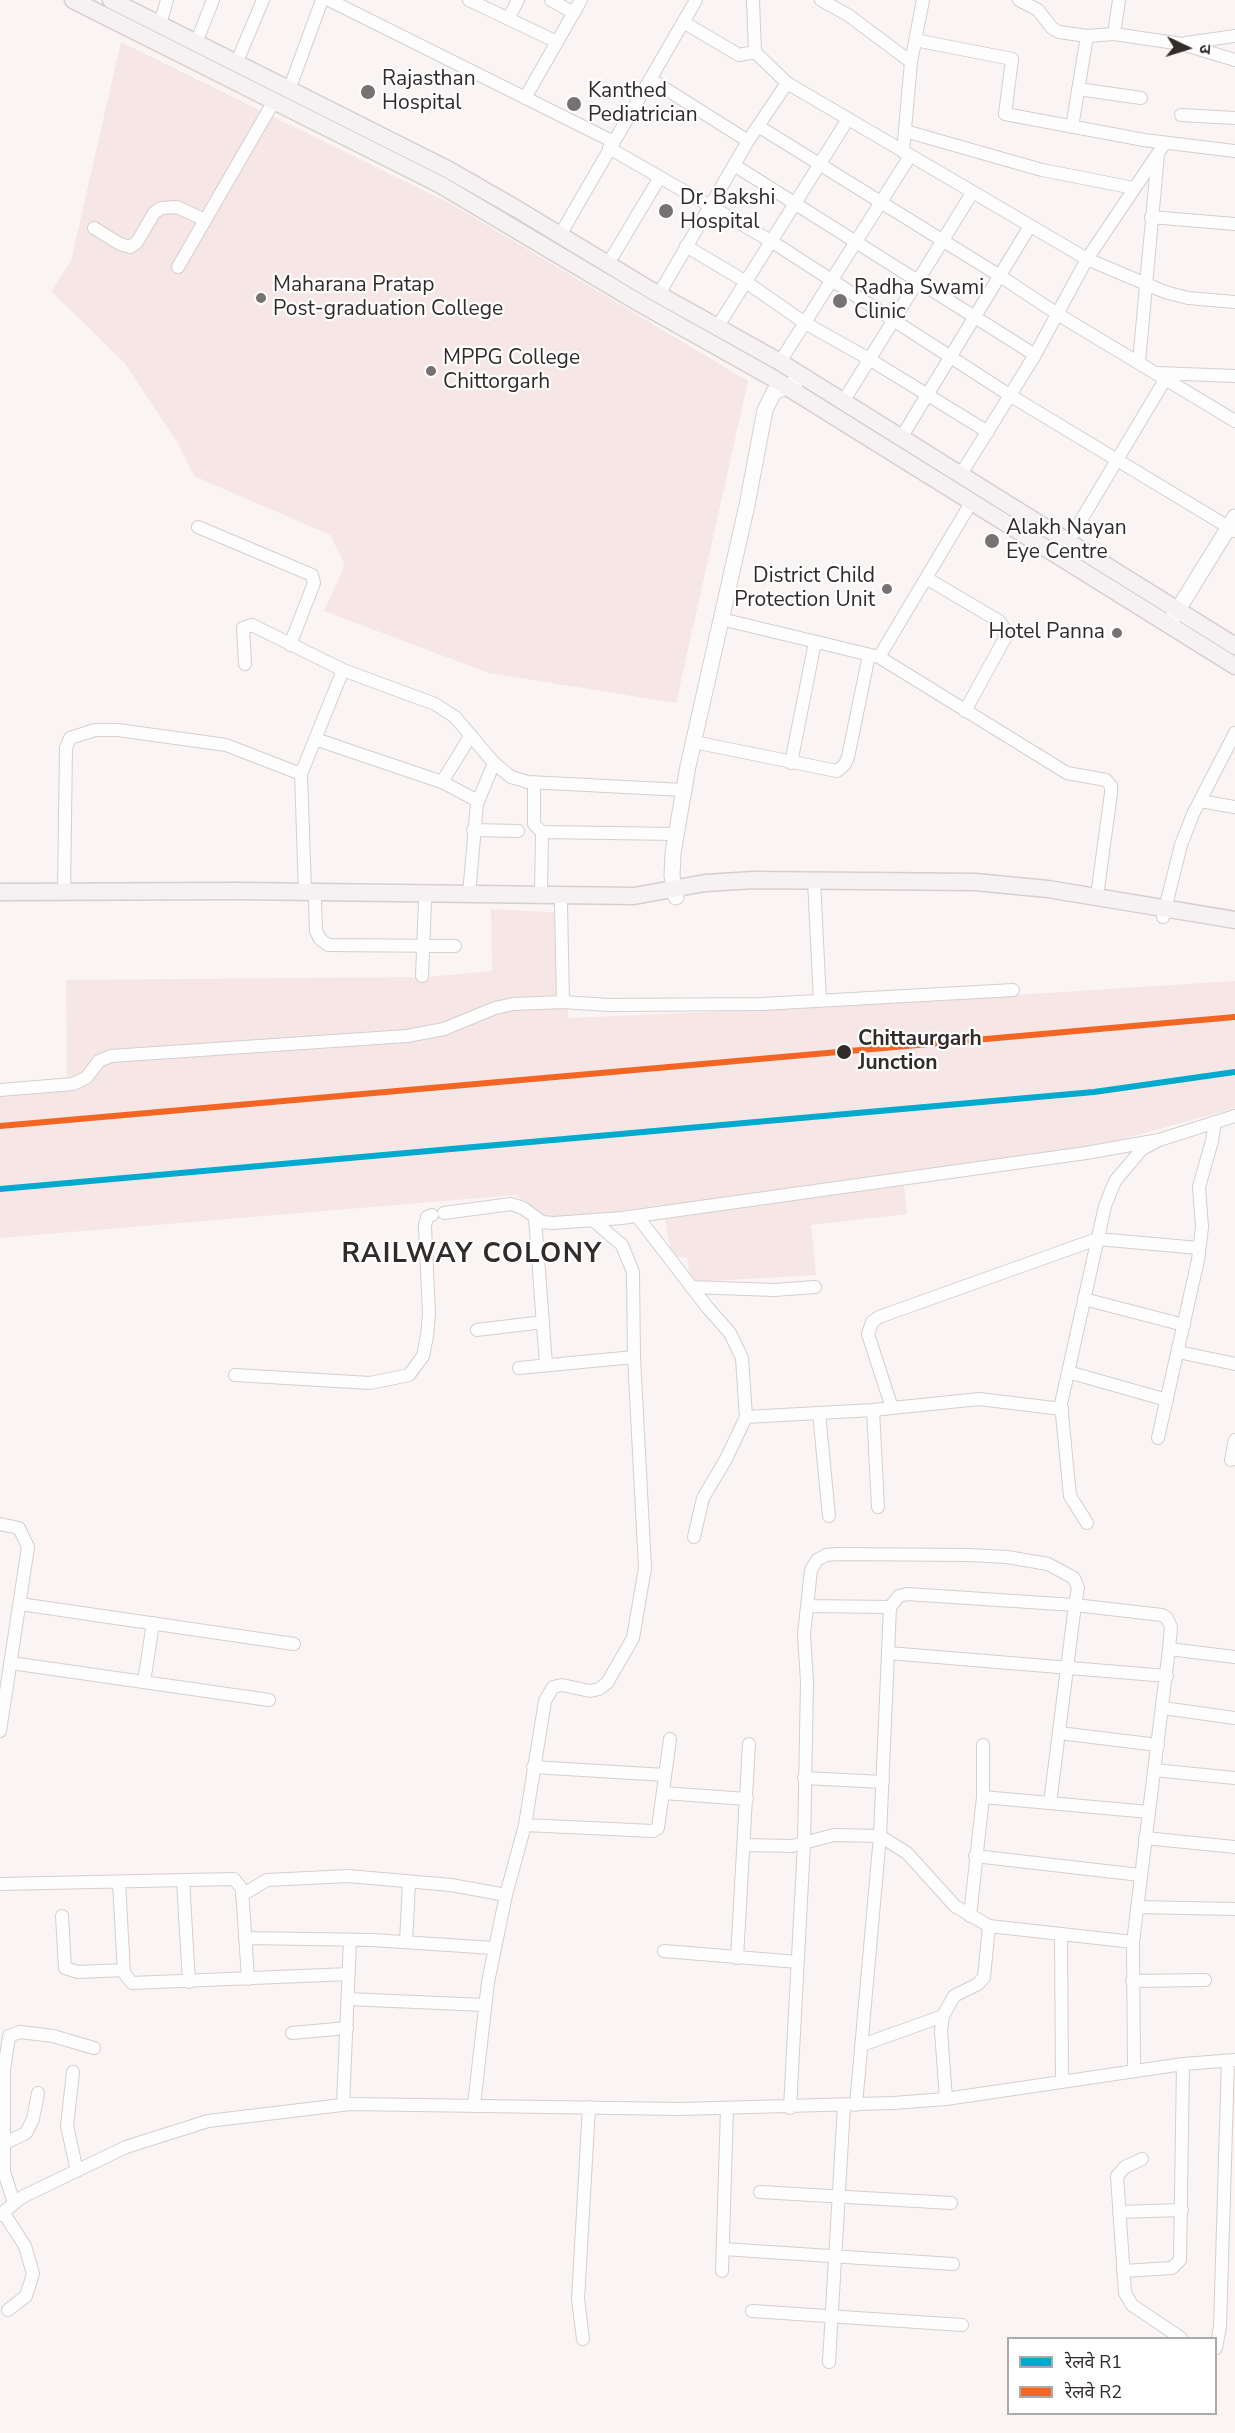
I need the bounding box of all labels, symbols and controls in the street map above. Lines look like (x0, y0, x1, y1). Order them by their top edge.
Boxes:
north arrow (1157, 18, 1217, 78)
text: उ (1194, 44, 1216, 55)
place label: Rajasthan Hospital (382, 67, 476, 117)
place label: Kanthed Pediatrician (588, 79, 698, 129)
marker: Rajasthan Hospital (359, 83, 377, 101)
marker: Kanthed Pediatrician (565, 95, 583, 113)
place label: Dr. Bakshi Hospital (680, 186, 775, 236)
marker: Dr. Bakshi Hospital (657, 202, 675, 220)
place label: Maharana Pratap Post-graduation College (273, 273, 503, 323)
place label: Radha Swami Clinic (854, 276, 984, 326)
marker: Maharana Pratap Post-graduation College (254, 291, 268, 305)
marker: Radha Swami Clinic (831, 292, 849, 310)
place label: MPPG College Chittorgarh (443, 346, 580, 396)
marker: MPPG College Chittorgarh (424, 364, 438, 378)
place label: Alakh Nayan Eye Centre (1006, 516, 1127, 566)
marker: Alakh Nayan Eye Centre (983, 532, 1001, 550)
place label: District Child Protection Unit (734, 564, 875, 614)
marker: District Child Protection Unit (880, 582, 894, 596)
place label: Hotel Panna (989, 620, 1105, 646)
marker: Hotel Panna (1110, 626, 1124, 640)
place label: Chittaurgarh Junction (858, 1027, 982, 1077)
marker: Chittaurgarh Junction (835, 1043, 853, 1061)
district label: RAILWAY COLONY (341, 1239, 603, 1271)
legend (1007, 2337, 1217, 2415)
text: रेलवे R1 (1065, 2350, 1122, 2374)
text: रेलवे R2 (1065, 2380, 1122, 2404)

